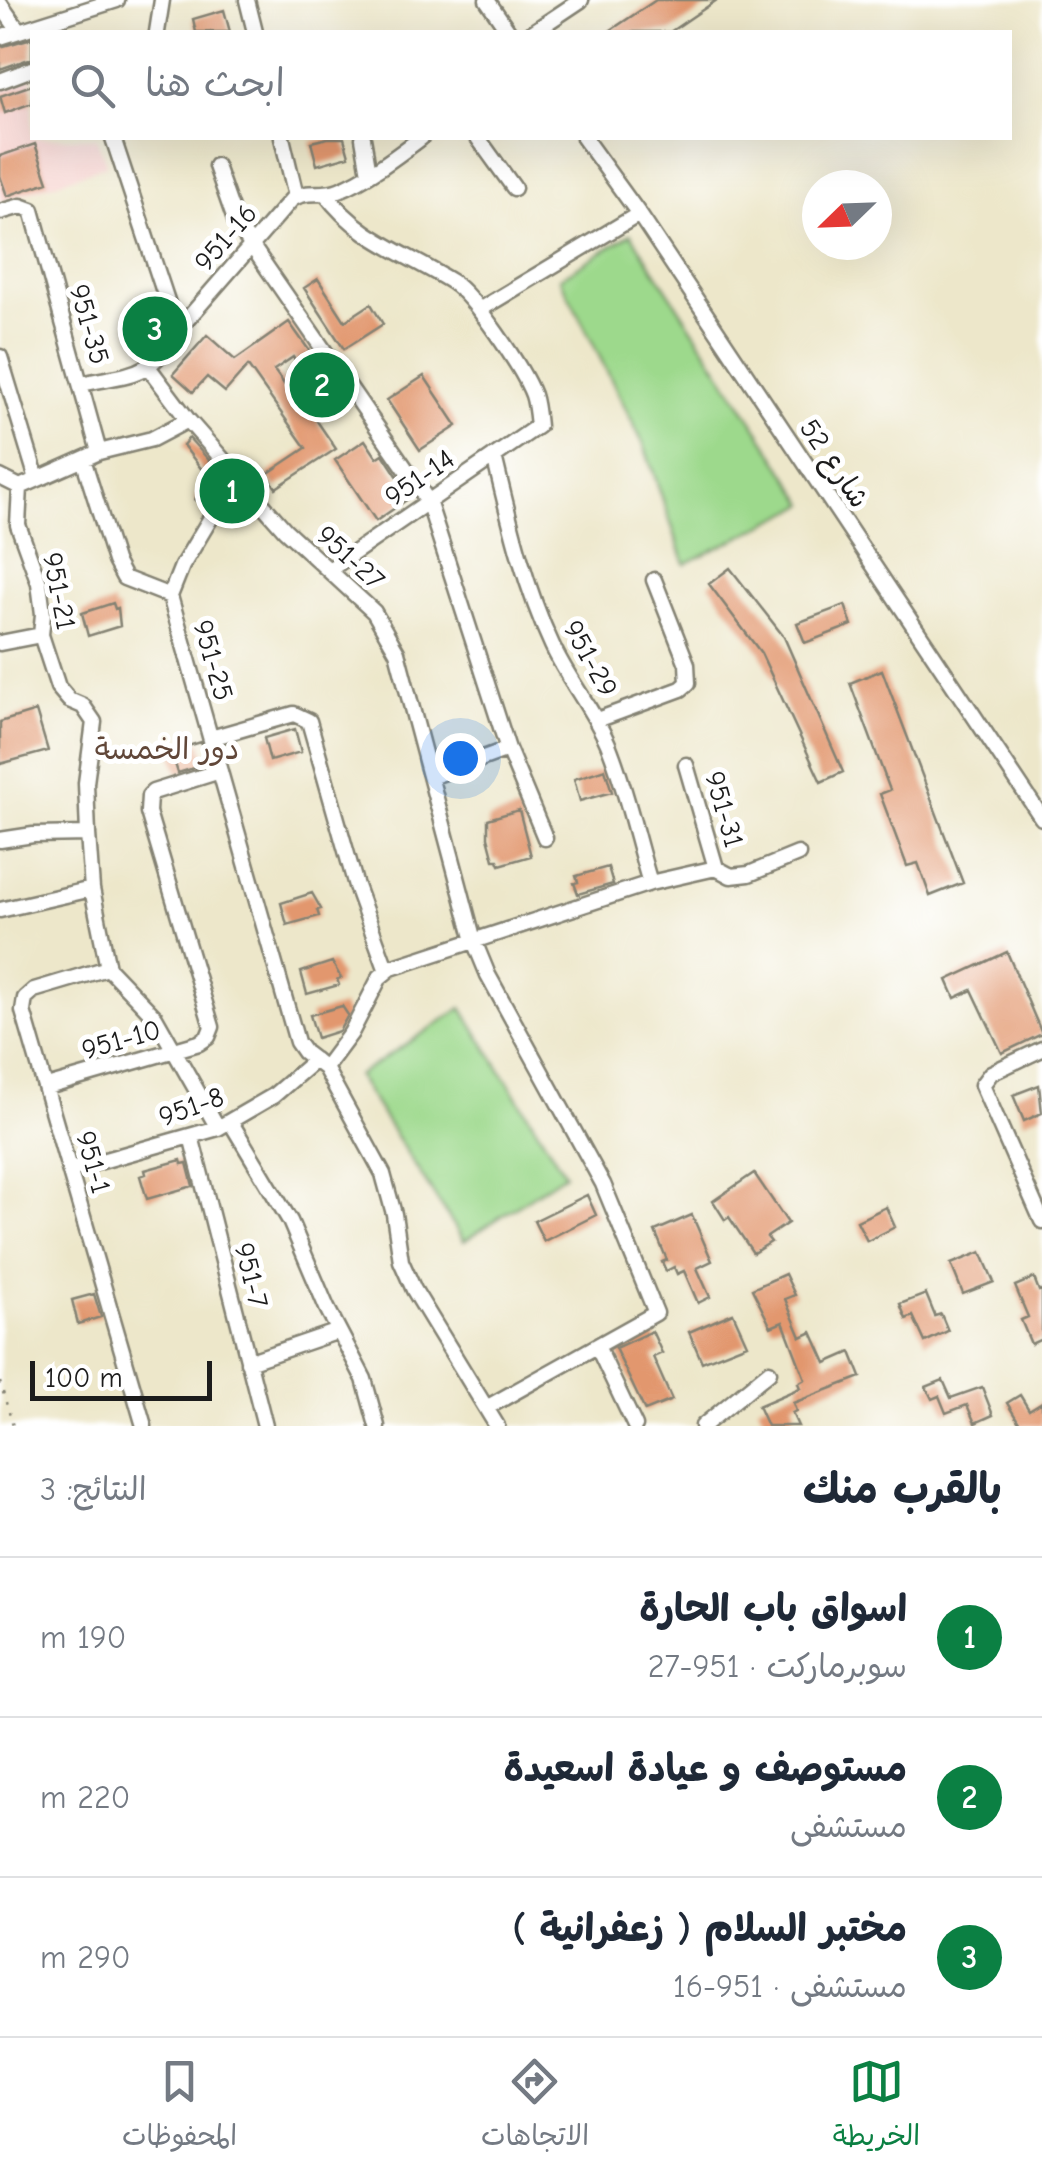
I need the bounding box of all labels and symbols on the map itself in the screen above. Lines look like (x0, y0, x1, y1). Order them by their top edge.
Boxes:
north arrow (802, 170, 892, 260)
street label: 951-16 (188, 197, 264, 278)
street label: 951-35 (62, 281, 116, 368)
pin: 3 (122, 292, 188, 366)
pin: 2 (290, 348, 354, 422)
street label: شارع 52 (791, 413, 875, 516)
street label: 951-14 (379, 443, 460, 513)
pin: 1 (200, 454, 264, 528)
street label: 951-27 (310, 519, 391, 596)
street label: 951-21 (36, 550, 82, 633)
street label: 951-29 (556, 615, 624, 702)
street label: 951-25 (186, 616, 240, 704)
district label: دور الخمسة (95, 732, 239, 767)
your location (435, 733, 486, 784)
street label: 951-31 (698, 768, 750, 851)
street label: 951-10 (78, 1013, 164, 1066)
street label: 951-8 (154, 1080, 228, 1133)
street label: 951-1 (69, 1127, 117, 1197)
street label: 951-7 (228, 1240, 274, 1311)
scale bar (30, 1356, 212, 1400)

